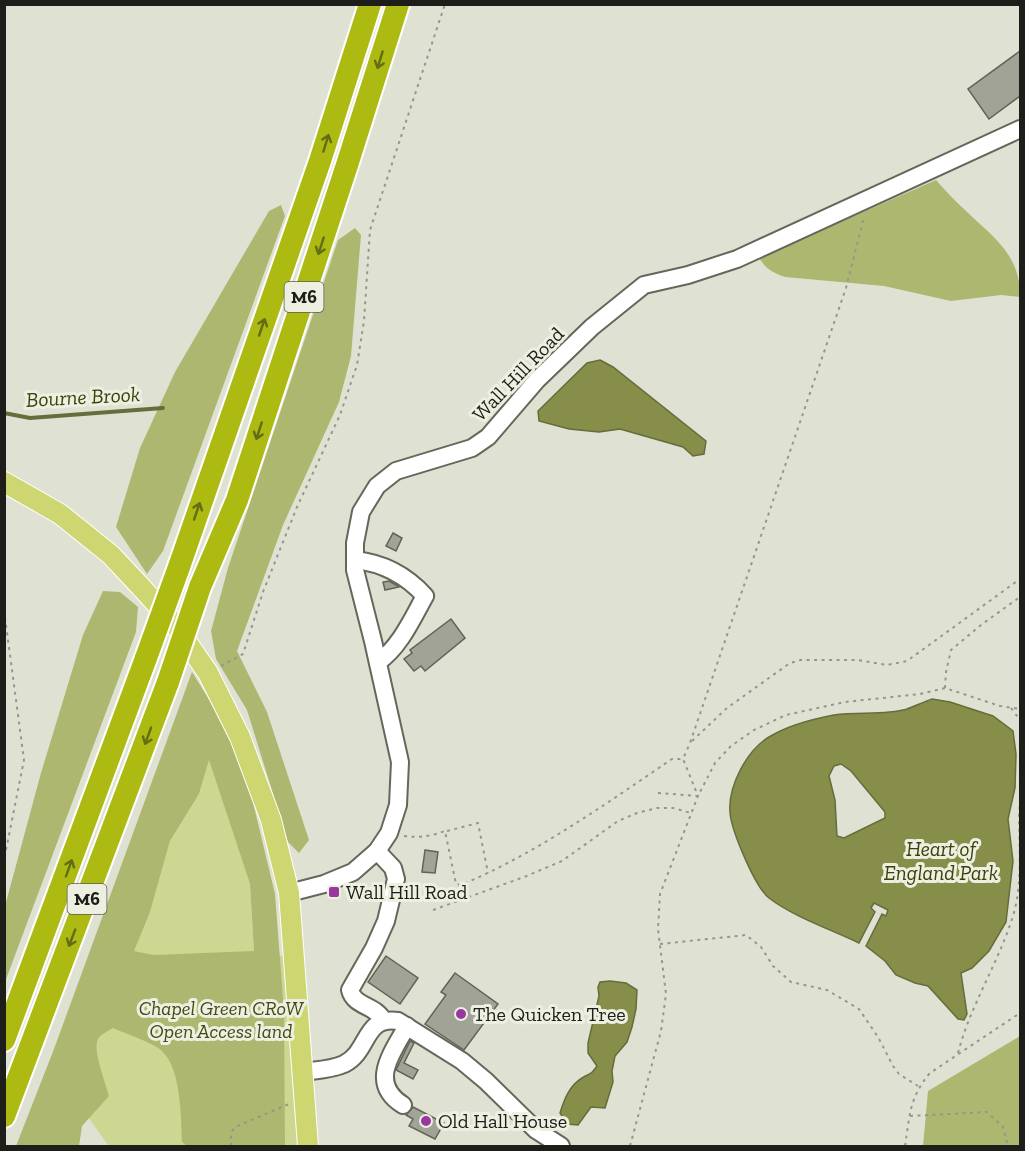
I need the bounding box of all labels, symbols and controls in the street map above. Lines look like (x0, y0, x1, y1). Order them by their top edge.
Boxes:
one-way arrow (374, 50, 385, 69)
one-way arrow (321, 134, 332, 153)
one-way arrow (314, 236, 325, 255)
road number: M6 (284, 282, 324, 312)
one-way arrow (257, 318, 268, 337)
street label: Wall Hill Road (467, 322, 569, 426)
water label: Bourne Brook (25, 381, 141, 412)
one-way arrow (253, 421, 264, 440)
one-way arrow (192, 502, 203, 521)
one-way arrow (142, 726, 153, 745)
water label: Heart of England Park (884, 836, 998, 885)
one-way arrow (64, 859, 75, 877)
place label: Wall Hill Road (346, 880, 468, 904)
road number: M6 (68, 884, 106, 914)
marker: Wall Hill Road (327, 885, 341, 899)
one-way arrow (66, 929, 77, 947)
park label: Chapel Green CRoW Open Access land (139, 996, 304, 1043)
place label: The Quicken Tree (473, 1002, 626, 1026)
marker: The Quicken Tree (454, 1007, 468, 1021)
place label: Old Hall House (438, 1109, 567, 1133)
marker: Old Hall House (419, 1114, 433, 1128)

